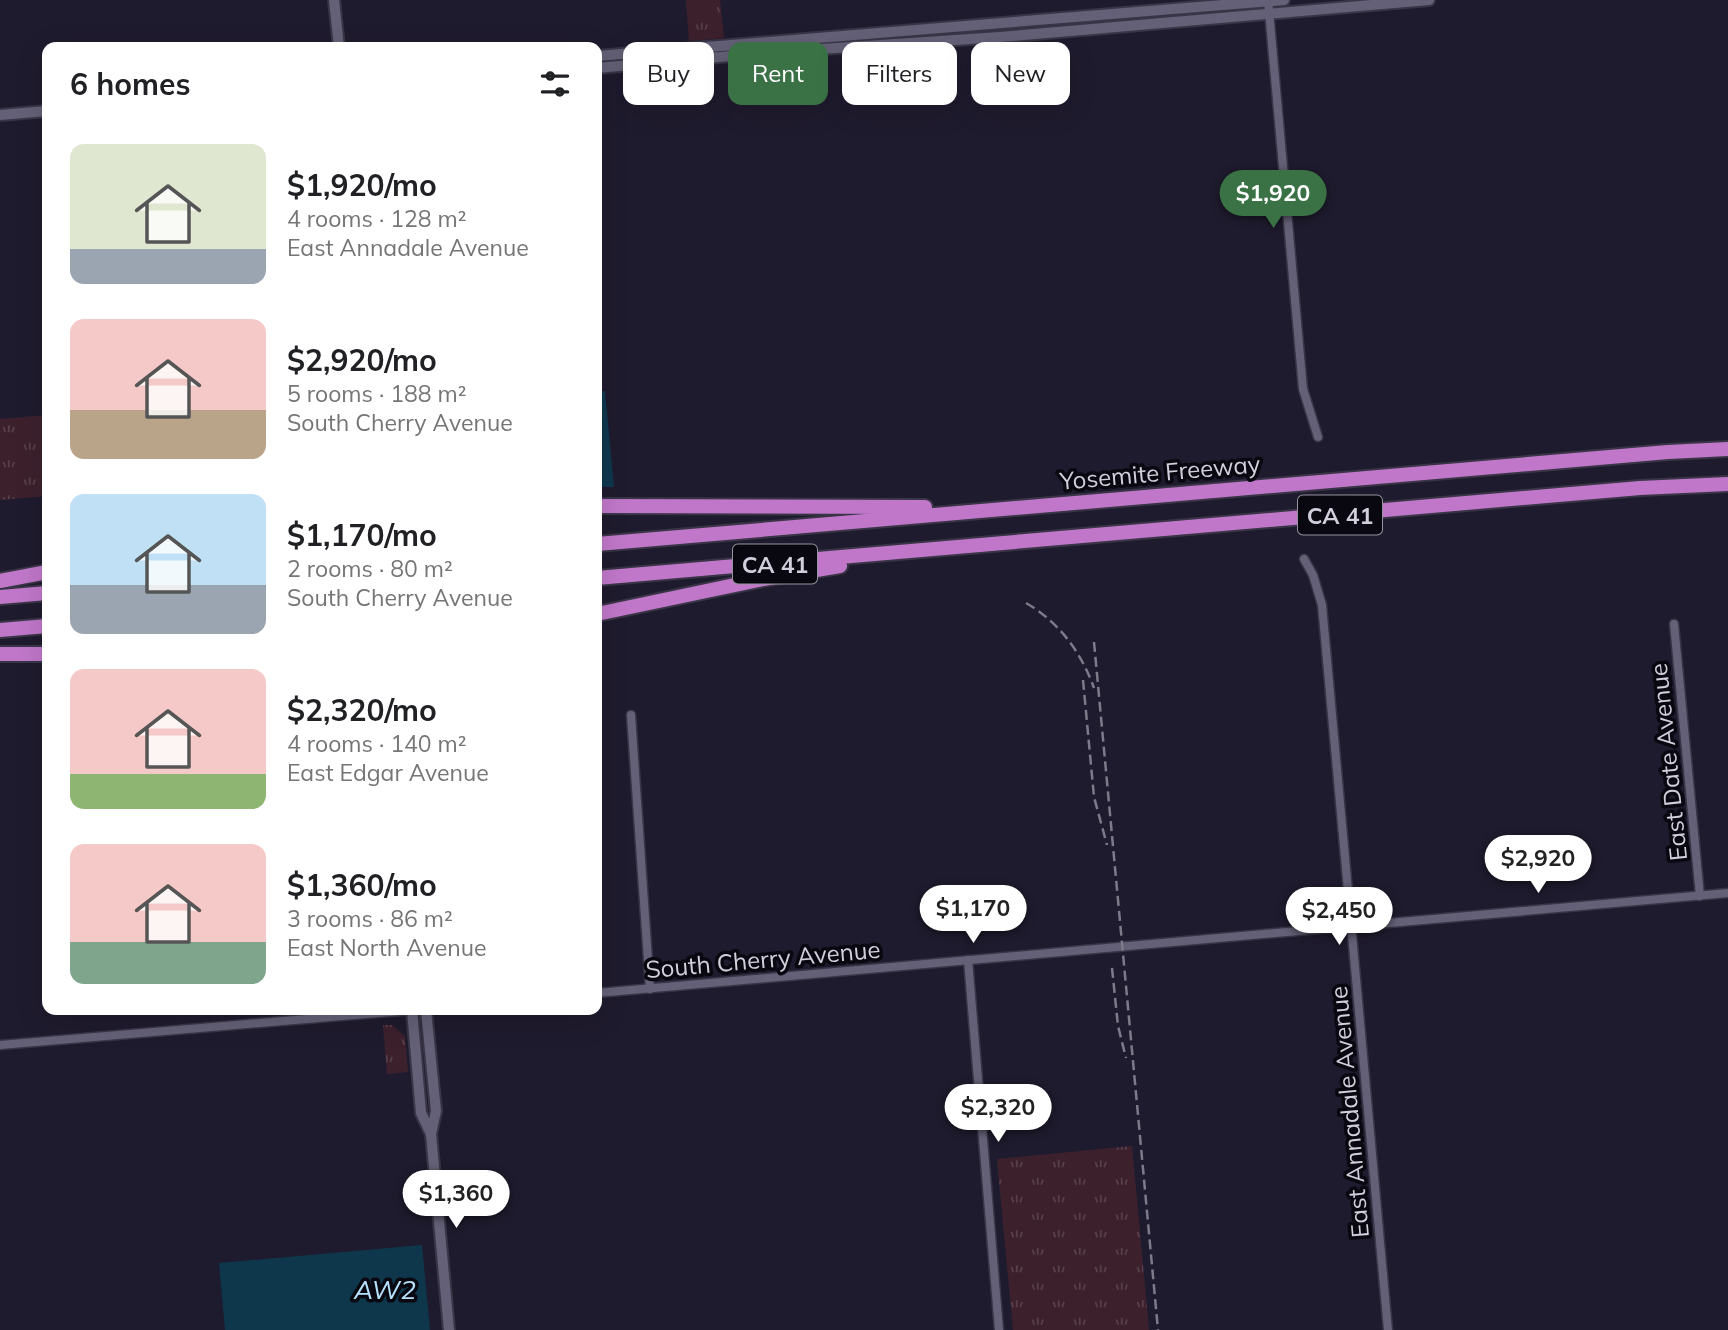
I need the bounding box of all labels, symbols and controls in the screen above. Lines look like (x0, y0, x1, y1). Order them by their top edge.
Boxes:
chip: Buy (623, 42, 714, 105)
chip: Rent (728, 42, 828, 105)
chip: Filters (842, 42, 957, 105)
chip: New (971, 42, 1070, 105)
text: 6 homes (70, 65, 191, 103)
icon: filters (536, 65, 574, 103)
text: $1,920/mo (287, 166, 437, 204)
pin: $1,920 (1216, 170, 1330, 230)
icon: home (126, 172, 210, 256)
text: $1,920 (1236, 178, 1310, 207)
text: 4 rooms · 128 m² (287, 204, 467, 233)
text: East Annadale Avenue (287, 233, 529, 262)
text: $2,920/mo (287, 341, 437, 379)
icon: home (126, 347, 210, 431)
text: 5 rooms · 188 m² (287, 379, 467, 408)
text: South Cherry Avenue (287, 408, 513, 437)
street label: Yosemite Freeway (1058, 448, 1262, 496)
road number: CA 41 (1298, 495, 1382, 534)
text: $1,170/mo (287, 516, 437, 554)
icon: home (126, 522, 210, 606)
road number: CA 41 (733, 544, 817, 584)
text: 2 rooms · 80 m² (287, 554, 453, 583)
text: South Cherry Avenue (287, 583, 513, 612)
street label: East Date Avenue (1643, 662, 1693, 862)
text: $2,320/mo (287, 691, 437, 729)
icon: home (126, 697, 210, 781)
text: 4 rooms · 140 m² (287, 729, 467, 758)
text: East Edgar Avenue (287, 758, 489, 787)
pin: $2,920 (1481, 836, 1595, 895)
text: $2,920 (1501, 843, 1575, 872)
text: $1,360/mo (287, 866, 437, 904)
icon: home (126, 872, 210, 956)
pin: $1,170 (916, 886, 1030, 945)
pin: $2,450 (1282, 888, 1396, 947)
text: $1,170 (936, 893, 1010, 922)
text: $2,450 (1302, 895, 1376, 924)
text: 3 rooms · 86 m² (287, 904, 453, 933)
text: East North Avenue (287, 933, 486, 962)
street label: South Cherry Avenue (644, 934, 882, 984)
street label: East Annadale Avenue (1323, 985, 1375, 1239)
pin: $2,320 (941, 1084, 1055, 1144)
text: $2,320 (961, 1092, 1035, 1121)
pin: $1,360 (399, 1170, 513, 1230)
text: $1,360 (419, 1178, 493, 1207)
water label: AW2 (353, 1273, 416, 1306)

